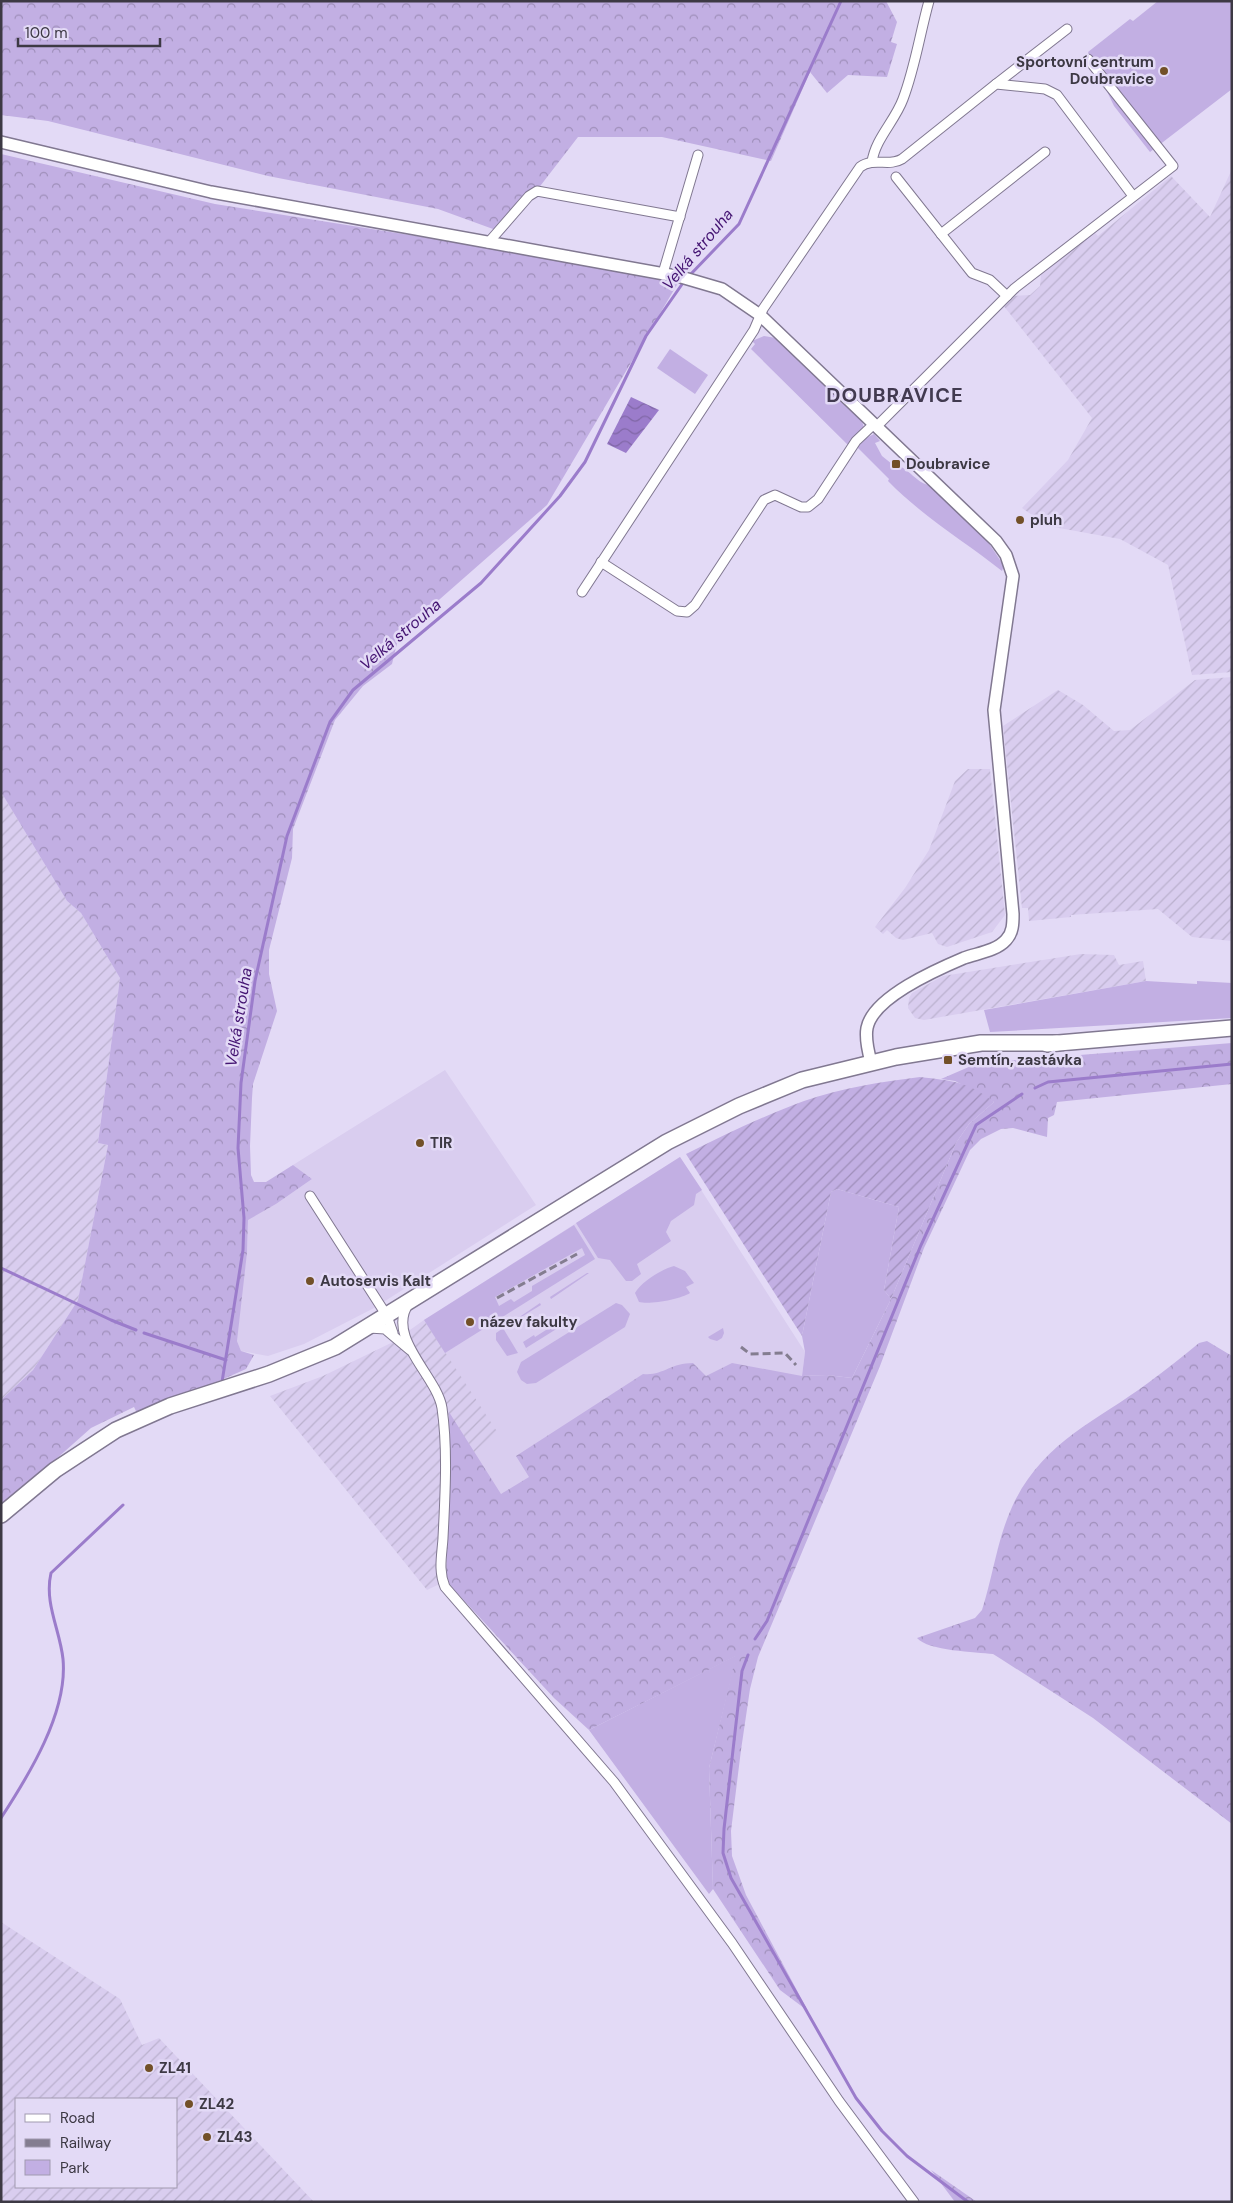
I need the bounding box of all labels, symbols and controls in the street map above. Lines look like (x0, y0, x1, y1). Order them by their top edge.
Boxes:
scale bar (18, 15, 160, 47)
text: 100 m (25, 23, 68, 43)
place label: Sportovní centrum Doubravice (1016, 52, 1154, 89)
marker: Sportovní centrum Doubravice (1158, 65, 1170, 77)
water label: Velká strouha (657, 204, 738, 294)
district label: DOUBRAVICE (826, 382, 964, 408)
place label: Doubravice (906, 454, 990, 474)
marker: Doubravice (890, 458, 902, 470)
place label: pluh (1030, 510, 1062, 530)
marker: pluh (1014, 514, 1026, 526)
water label: Velká strouha (355, 594, 446, 675)
water label: Velká strouha (220, 966, 257, 1068)
place label: Semtín, zastávka (958, 1050, 1082, 1070)
marker: Semtín, zastávka (942, 1054, 954, 1066)
place label: TIR (430, 1133, 453, 1153)
marker: TIR (414, 1137, 426, 1149)
place label: Autoservis Kalt (320, 1271, 431, 1291)
marker: Autoservis Kalt (304, 1275, 316, 1287)
place label: název fakulty (480, 1312, 578, 1332)
marker: název fakulty (464, 1316, 476, 1328)
place label: ZL41 (159, 2058, 191, 2078)
marker: ZL41 (143, 2062, 155, 2074)
place label: ZL42 (199, 2094, 235, 2114)
legend (15, 2098, 178, 2188)
marker: ZL42 (183, 2098, 195, 2110)
text: Road (60, 2108, 95, 2128)
place label: ZL43 (217, 2127, 253, 2147)
marker: ZL43 (201, 2131, 213, 2143)
text: Railway (60, 2133, 112, 2153)
text: Park (60, 2158, 90, 2178)

